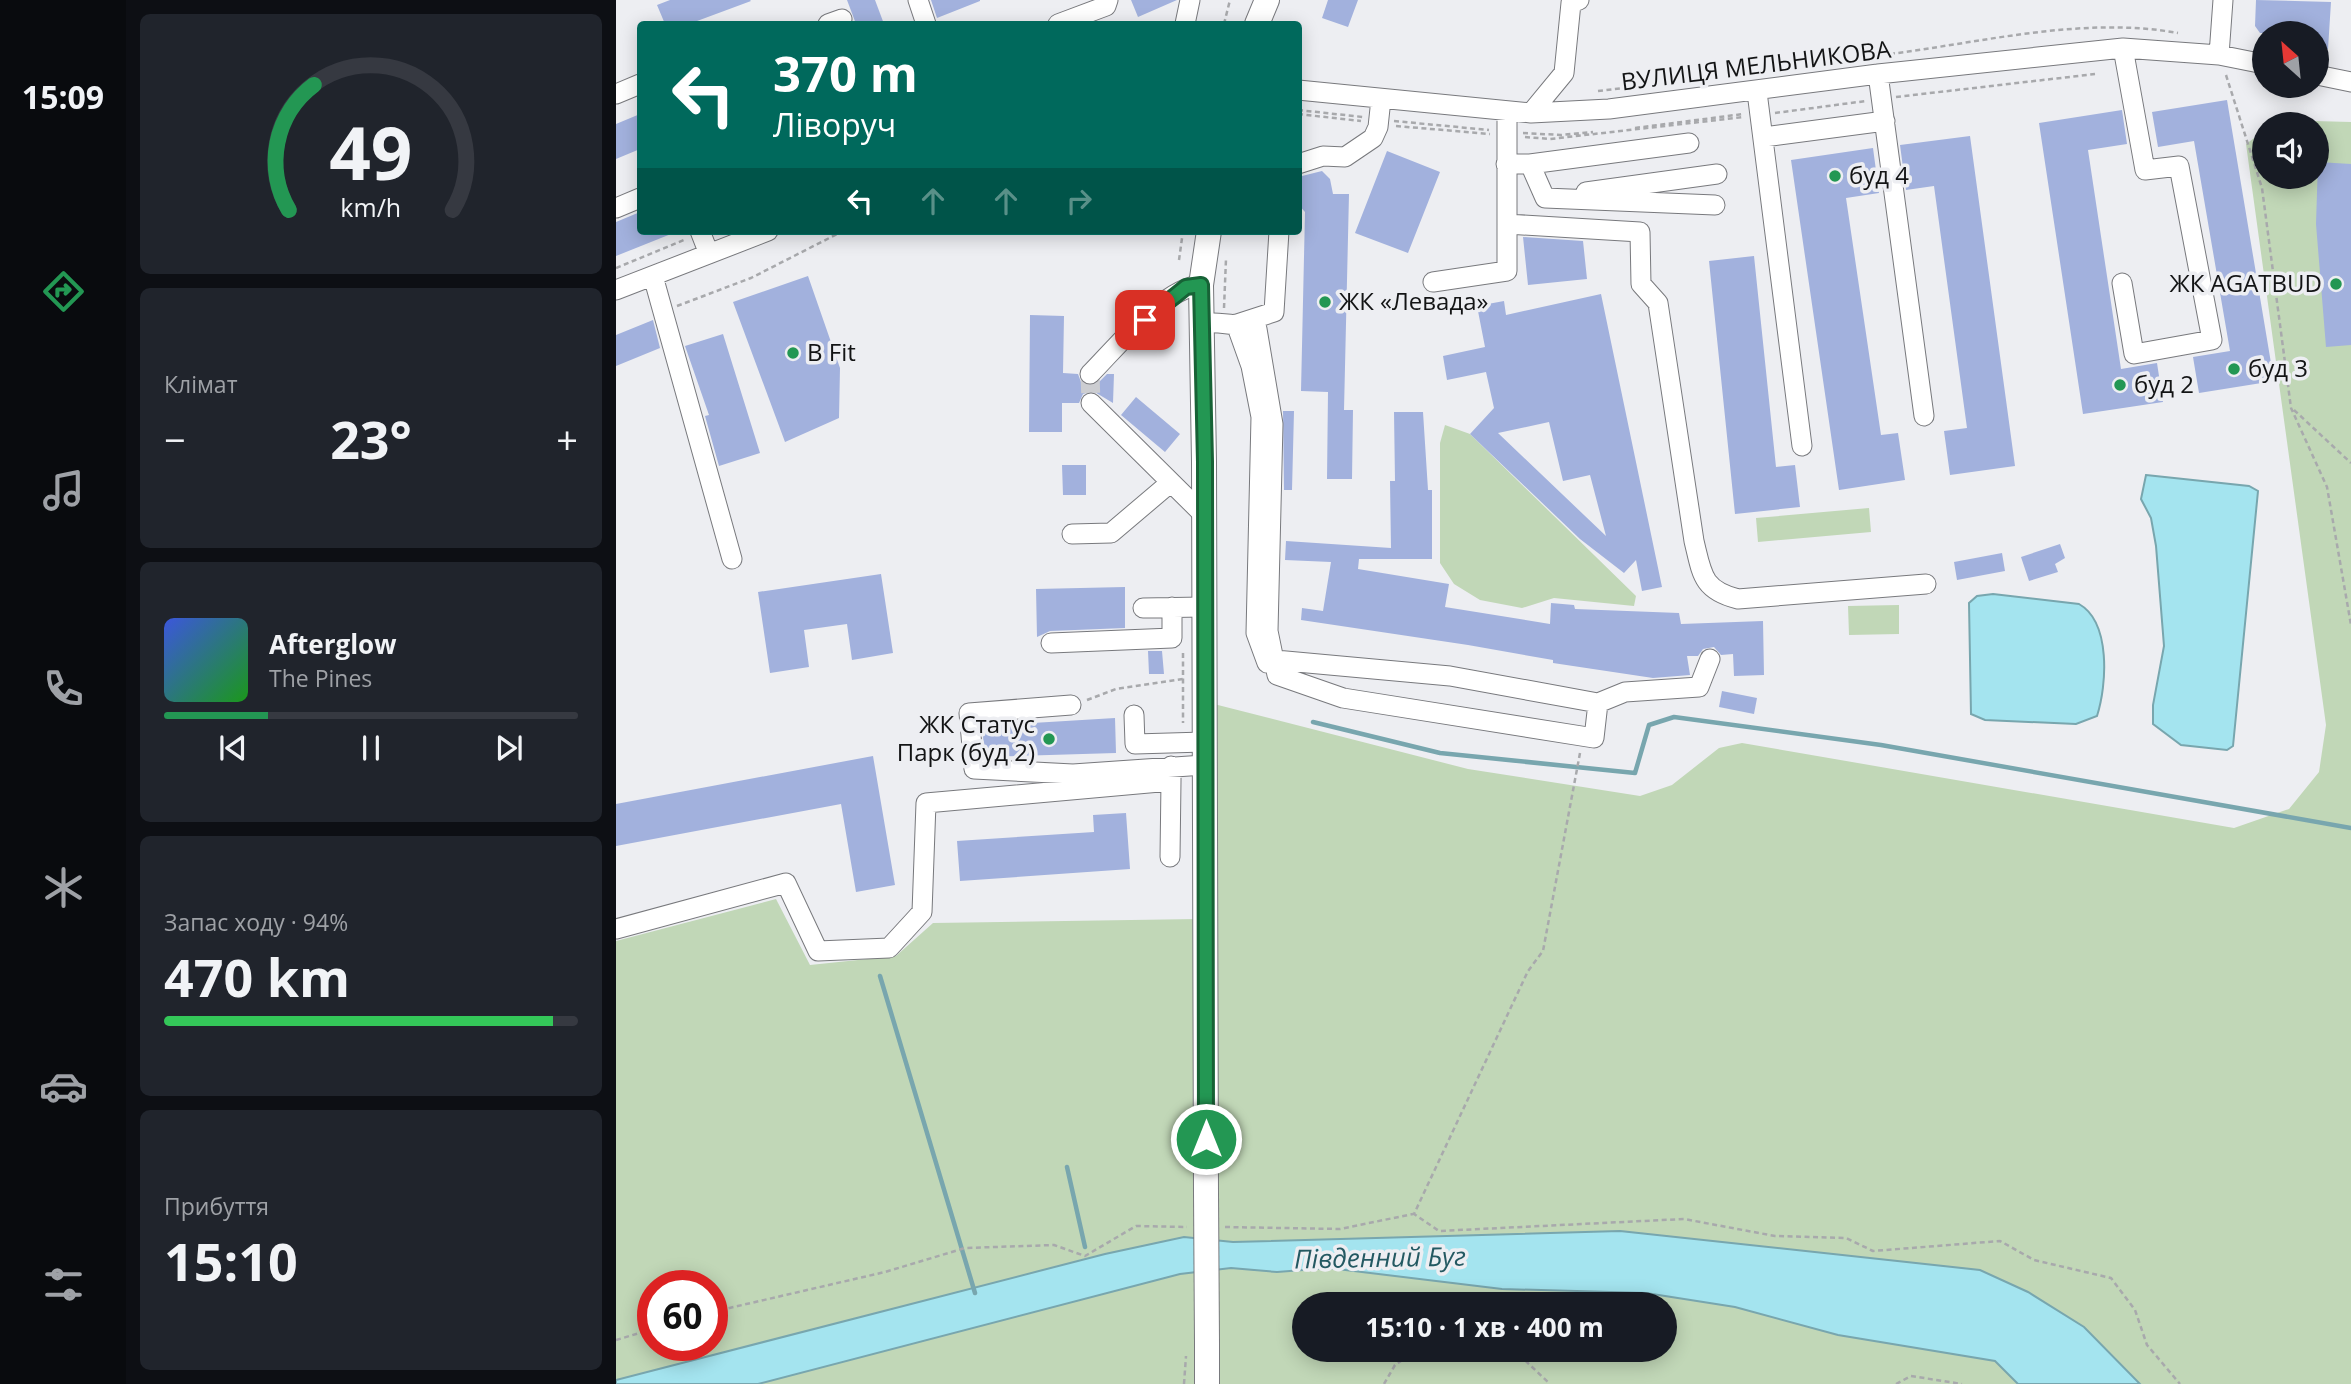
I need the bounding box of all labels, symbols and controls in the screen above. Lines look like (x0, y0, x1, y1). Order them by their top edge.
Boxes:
north arrow (2252, 21, 2329, 98)
map controls (2252, 21, 2329, 189)
street label: ВУЛИЦЯ МЕЛЬНИКОВА (1619, 31, 1893, 97)
text: 370 m (773, 40, 918, 106)
icon: left (658, 49, 749, 140)
text: 15:09 (22, 75, 104, 118)
text: 49 (329, 102, 413, 201)
text: Ліворуч (773, 103, 896, 146)
button: sound (2252, 112, 2329, 189)
place label: буд 4 (1849, 158, 1909, 191)
marker: буд 4 (1827, 168, 1843, 184)
icon: left (841, 182, 879, 220)
icon: ahead (914, 182, 952, 220)
icon: ahead (987, 182, 1025, 220)
icon: right (1060, 182, 1098, 220)
text: km/h (341, 190, 401, 224)
place label: ЖК AGATBUD (2170, 266, 2322, 299)
icon: directions (39, 267, 88, 316)
marker: ЖК AGATBUD (2328, 276, 2344, 292)
place label: ЖК «Левада» (1339, 284, 1488, 317)
pin (1115, 290, 1175, 350)
marker: ЖК «Левада» (1317, 294, 1333, 310)
icon: arrive (1126, 301, 1164, 339)
place label: B Fit (807, 335, 856, 368)
marker: B Fit (785, 345, 801, 361)
place label: буд 3 (2248, 351, 2308, 384)
marker: буд 3 (2226, 361, 2242, 377)
place label: буд 2 (2134, 367, 2194, 400)
text: Клімат (164, 368, 237, 400)
marker: буд 2 (2112, 377, 2128, 393)
text: 23° (330, 403, 412, 474)
text: − (164, 413, 186, 465)
text: + (556, 413, 578, 465)
icon: music (39, 466, 88, 515)
text: Afterglow (269, 626, 396, 662)
text: The Pines (269, 662, 372, 694)
icon: phone (39, 664, 88, 713)
place label: ЖК Статус Парк (буд 2) (897, 707, 1035, 768)
icon: previous (214, 729, 252, 767)
icon: pause (352, 729, 390, 767)
icon: next (490, 729, 528, 767)
marker: ЖК Статус Парк (буд 2) (1041, 731, 1057, 747)
icon: climate (39, 863, 88, 912)
text: Запас ходу · 94% (164, 906, 348, 938)
text: 470 km (164, 941, 350, 1012)
icon: car (39, 1062, 88, 1111)
position arrow (1169, 1102, 1243, 1176)
text: Прибуття (164, 1190, 269, 1222)
text: 15:10 (164, 1225, 298, 1296)
water label: Південний Буг (1294, 1237, 1466, 1276)
icon: filters (39, 1260, 88, 1309)
speed limit sign: 60 (637, 1270, 728, 1361)
text: 15:10 · 1 хв · 400 m (1365, 1309, 1604, 1345)

